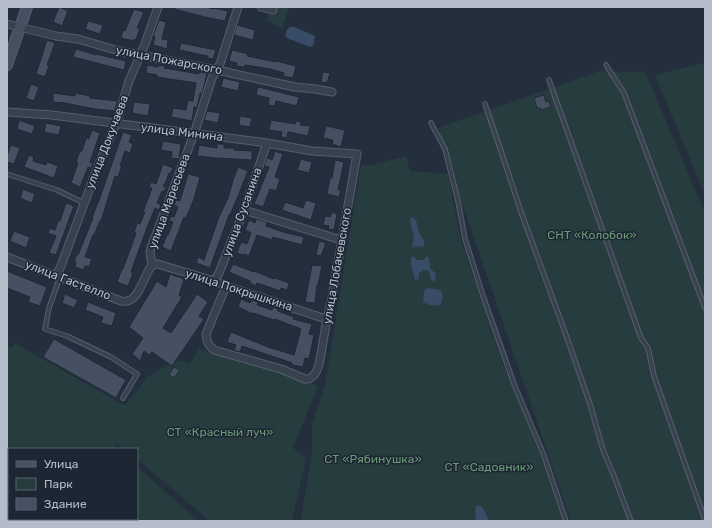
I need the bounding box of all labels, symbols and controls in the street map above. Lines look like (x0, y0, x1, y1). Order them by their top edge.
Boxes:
street label: улица Пожарского (115, 43, 223, 77)
street label: улица Докучаева (83, 93, 131, 191)
street label: улица Минина (140, 120, 224, 144)
street label: улица Маресьева (145, 152, 193, 250)
street label: улица Сусанина (219, 166, 265, 258)
street label: улица Лобачевского (320, 207, 354, 325)
park label: СНТ «Колобок» (547, 228, 637, 242)
street label: улица Гастелло (23, 257, 113, 303)
street label: улица Покрышкина (184, 266, 294, 314)
park label: СТ «Красный луч» (167, 425, 273, 439)
legend (8, 448, 138, 520)
park label: СТ «Рябинушка» (324, 452, 422, 466)
text: Улица (44, 457, 78, 471)
park label: СТ «Садовник» (445, 460, 533, 474)
text: Парк (44, 477, 73, 491)
text: Здание (44, 497, 87, 511)

